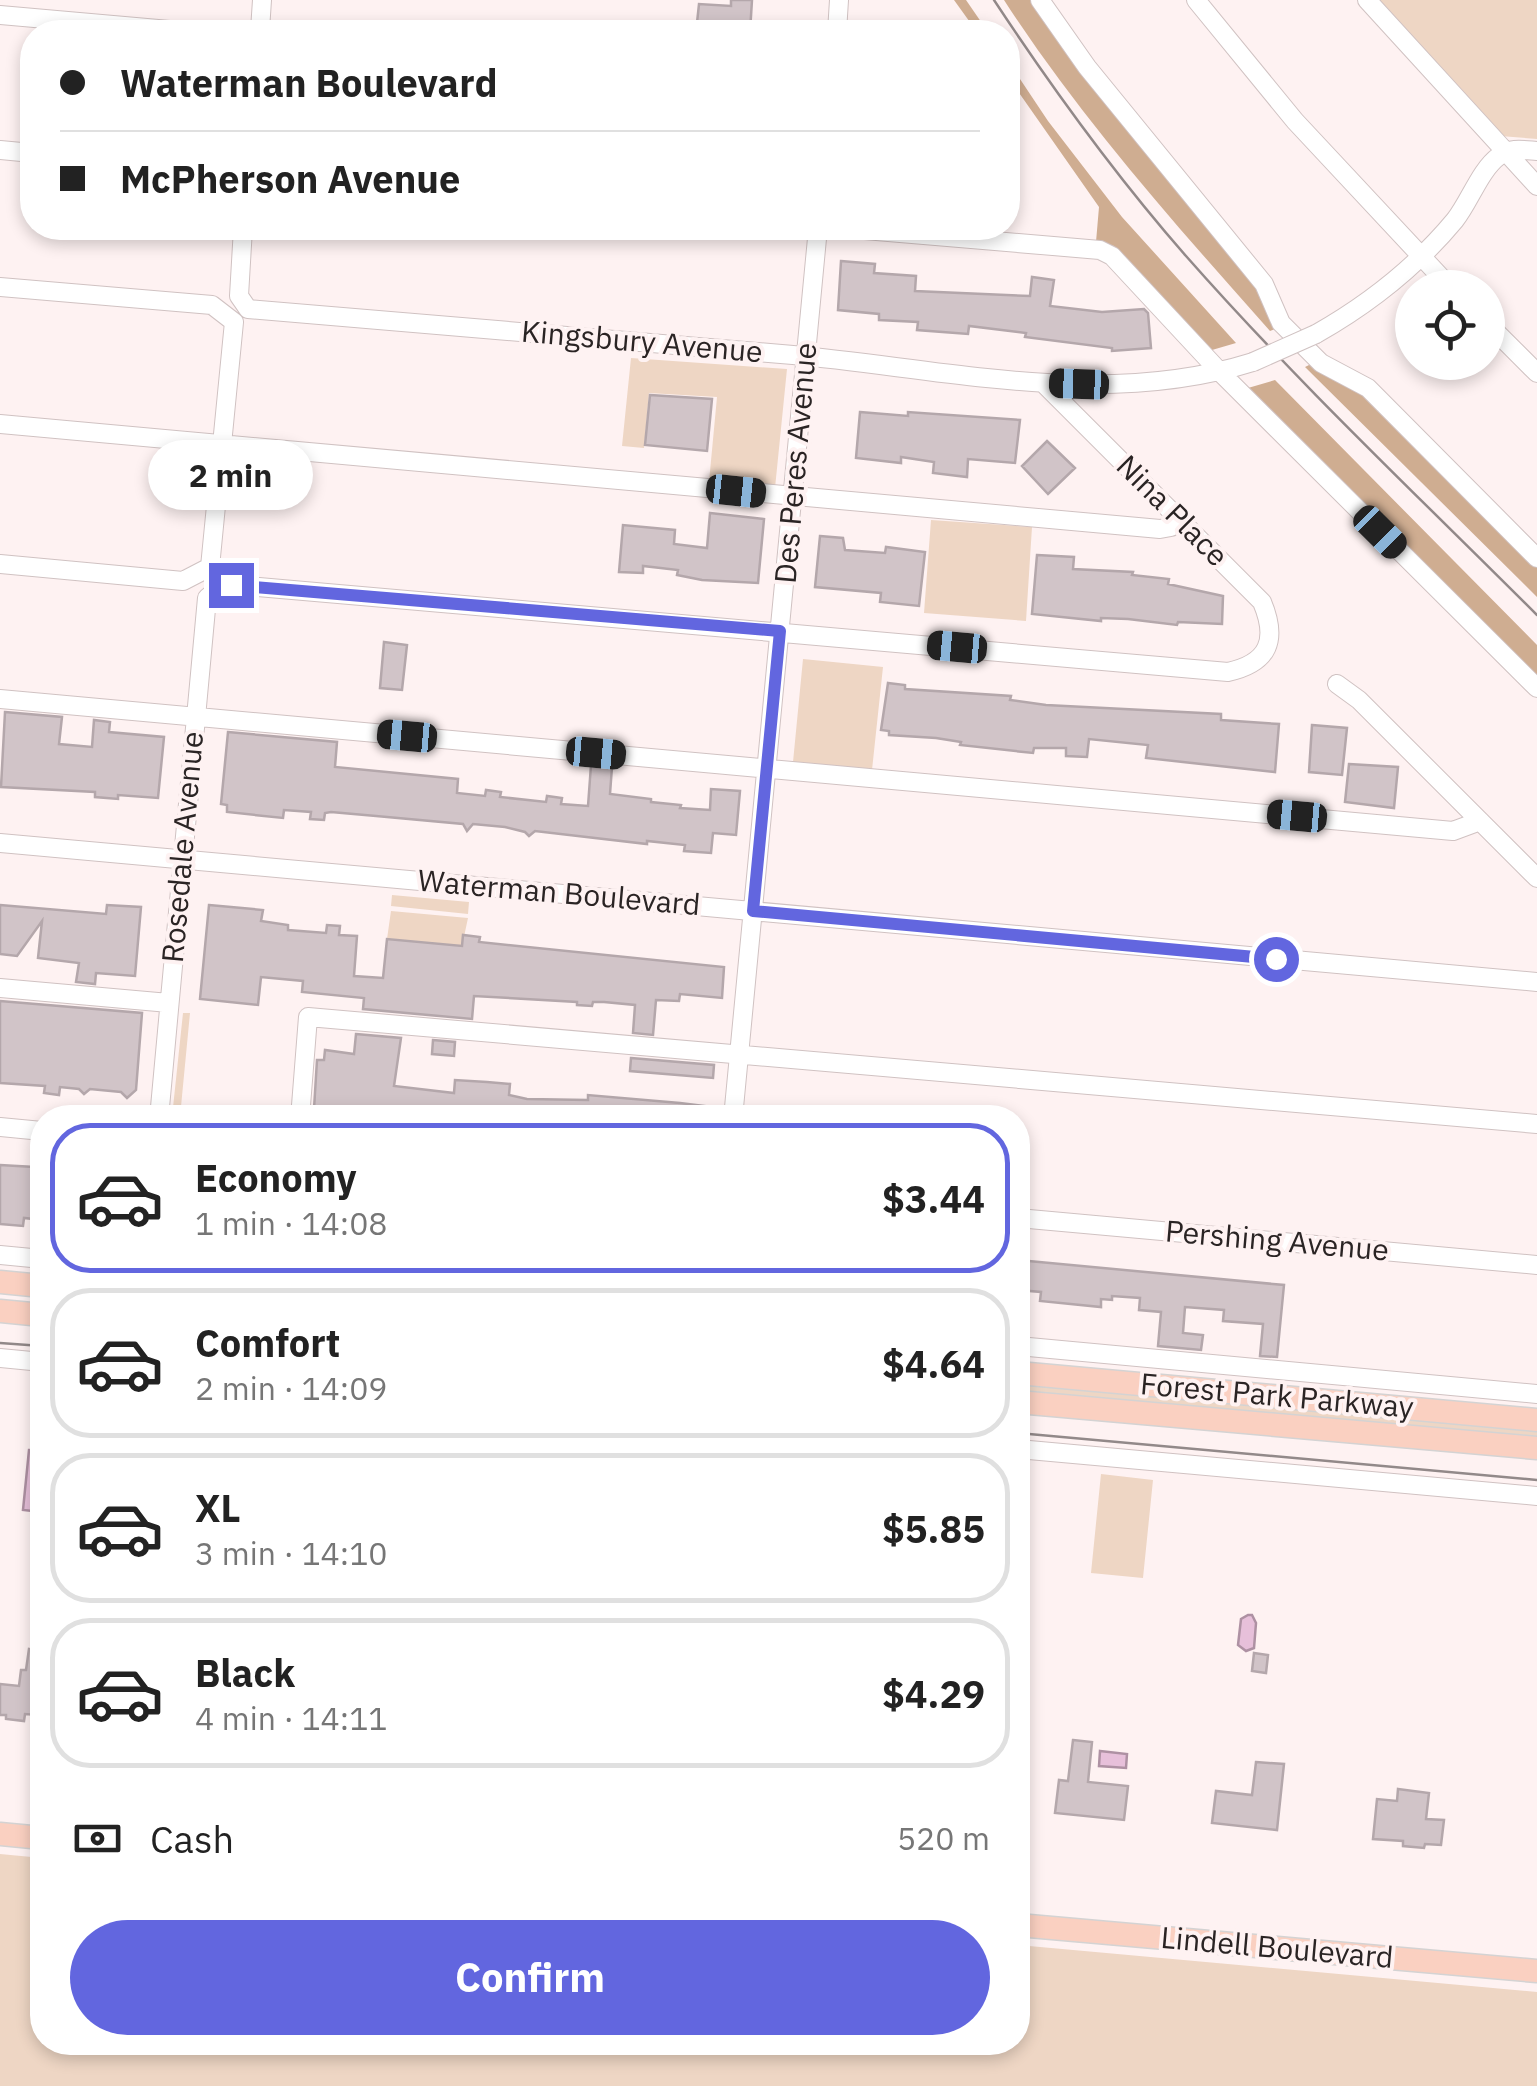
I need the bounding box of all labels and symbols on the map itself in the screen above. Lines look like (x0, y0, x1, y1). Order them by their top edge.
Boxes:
street label: Kingsbury Avenue (520, 311, 764, 370)
street label: Des Peres Avenue (765, 341, 824, 585)
car (1048, 368, 1110, 400)
callout: 2 min (148, 440, 314, 510)
street label: Nina Place (1109, 446, 1237, 574)
car (705, 473, 767, 509)
car (1348, 500, 1412, 564)
route end (209, 563, 254, 608)
car (926, 629, 988, 665)
car (376, 718, 438, 754)
street label: Rosedale Avenue (152, 730, 211, 964)
car (565, 735, 627, 771)
car (1266, 798, 1328, 834)
street label: Waterman Boulevard (416, 860, 702, 923)
route start (1254, 937, 1299, 982)
street label: Pershing Avenue (1164, 1210, 1391, 1269)
street label: Forest Park Parkway (1139, 1363, 1415, 1426)
street label: Lindell Boulevard (1159, 1917, 1395, 1976)

